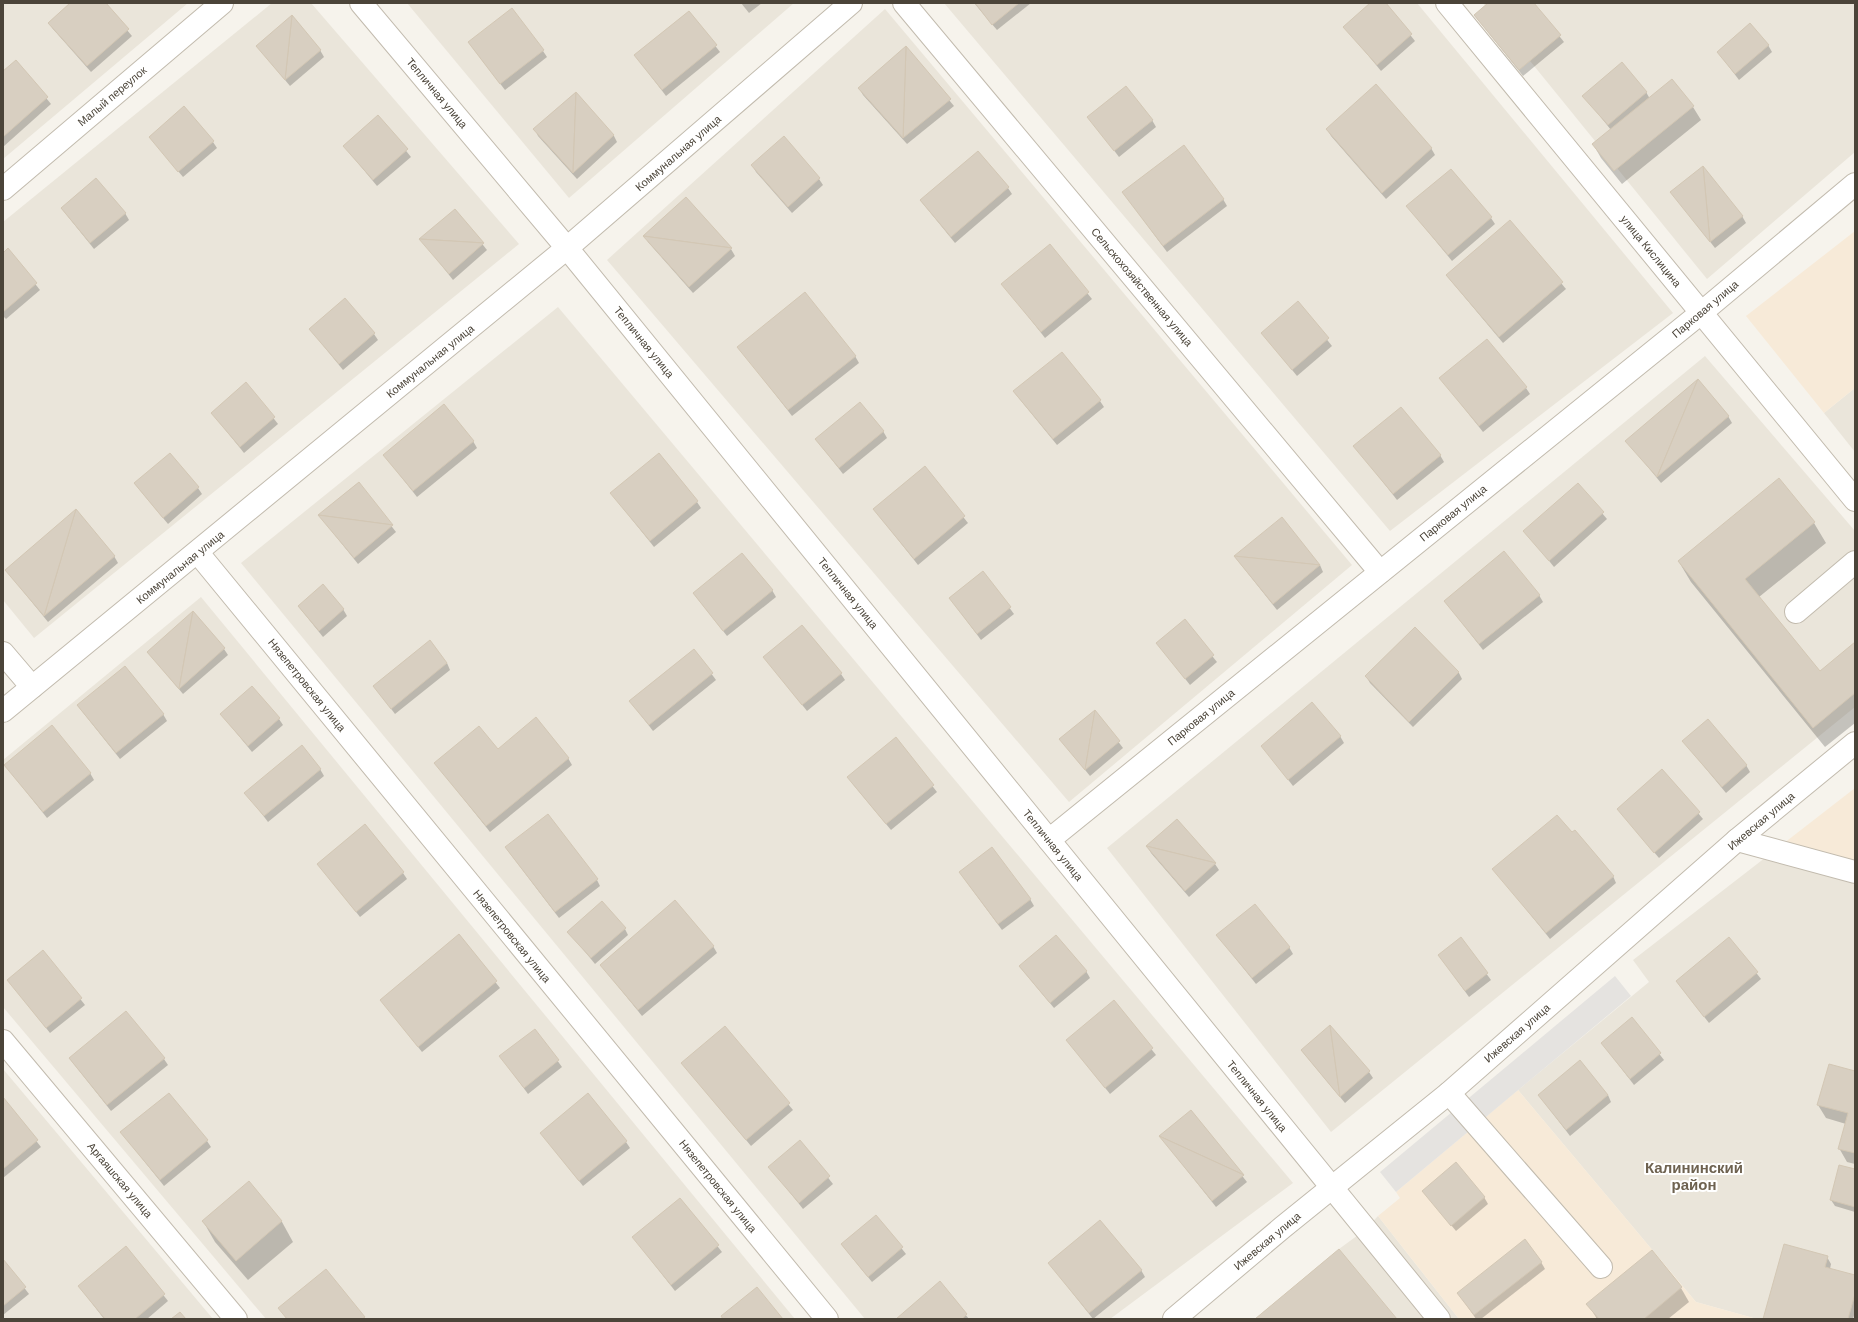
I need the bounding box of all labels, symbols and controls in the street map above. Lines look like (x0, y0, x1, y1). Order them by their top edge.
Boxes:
street label: Тепличная улица (404, 55, 470, 131)
street label: Малый переулок (75, 64, 149, 128)
street label: Коммунальная улица (633, 112, 724, 193)
street label: улица Кислицина (1618, 213, 1684, 290)
street label: Сельскохозяйственная улица (1089, 225, 1196, 349)
street label: Парковая улица (1670, 277, 1741, 340)
street label: Тепличная улица (612, 304, 677, 381)
street label: Коммунальная улица (384, 321, 477, 400)
street label: Парковая улица (1417, 482, 1489, 544)
street label: Коммунальная улица (134, 527, 227, 606)
street label: Тепличная улица (816, 555, 881, 632)
street label: Нязепетровская улица (266, 636, 349, 734)
street label: Парковая улица (1165, 686, 1237, 748)
street label: Ижевская улица (1725, 789, 1797, 852)
street label: Тепличная улица (1021, 807, 1086, 884)
street label: Нязепетровская улица (471, 887, 554, 985)
street label: Ижевская улица (1482, 1001, 1553, 1065)
street label: Тепличная улица (1225, 1058, 1290, 1135)
street label: Нязепетровская улица (677, 1137, 760, 1235)
street label: Аргаяшская улица (85, 1140, 155, 1221)
district label: Калининский район (1645, 1159, 1743, 1193)
street label: Ижевская улица (1231, 1209, 1303, 1272)

